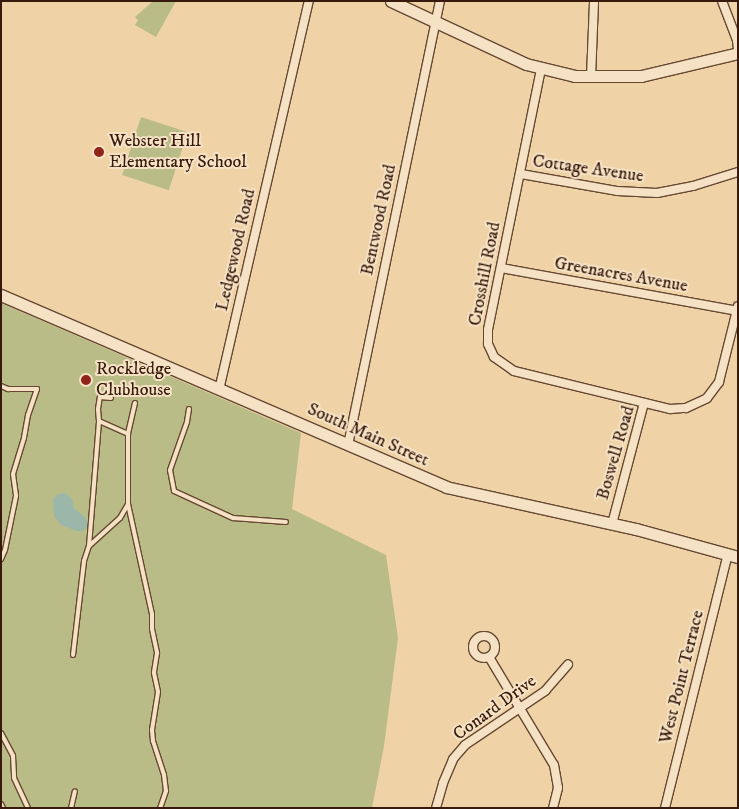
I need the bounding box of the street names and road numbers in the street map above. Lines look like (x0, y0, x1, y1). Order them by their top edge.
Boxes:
street label: Cottage Avenue (531, 151, 645, 187)
street label: Bentwood Road (357, 162, 401, 278)
street label: Ledgewood Road (211, 187, 261, 313)
street label: Crosshill Road (464, 220, 506, 328)
street label: Greenacres Avenue (553, 253, 689, 297)
street label: South Main Street (304, 399, 432, 471)
street label: Boswell Road (592, 403, 640, 503)
street label: West Point Terrace (655, 608, 709, 746)
street label: Conard Drive (449, 671, 541, 745)

